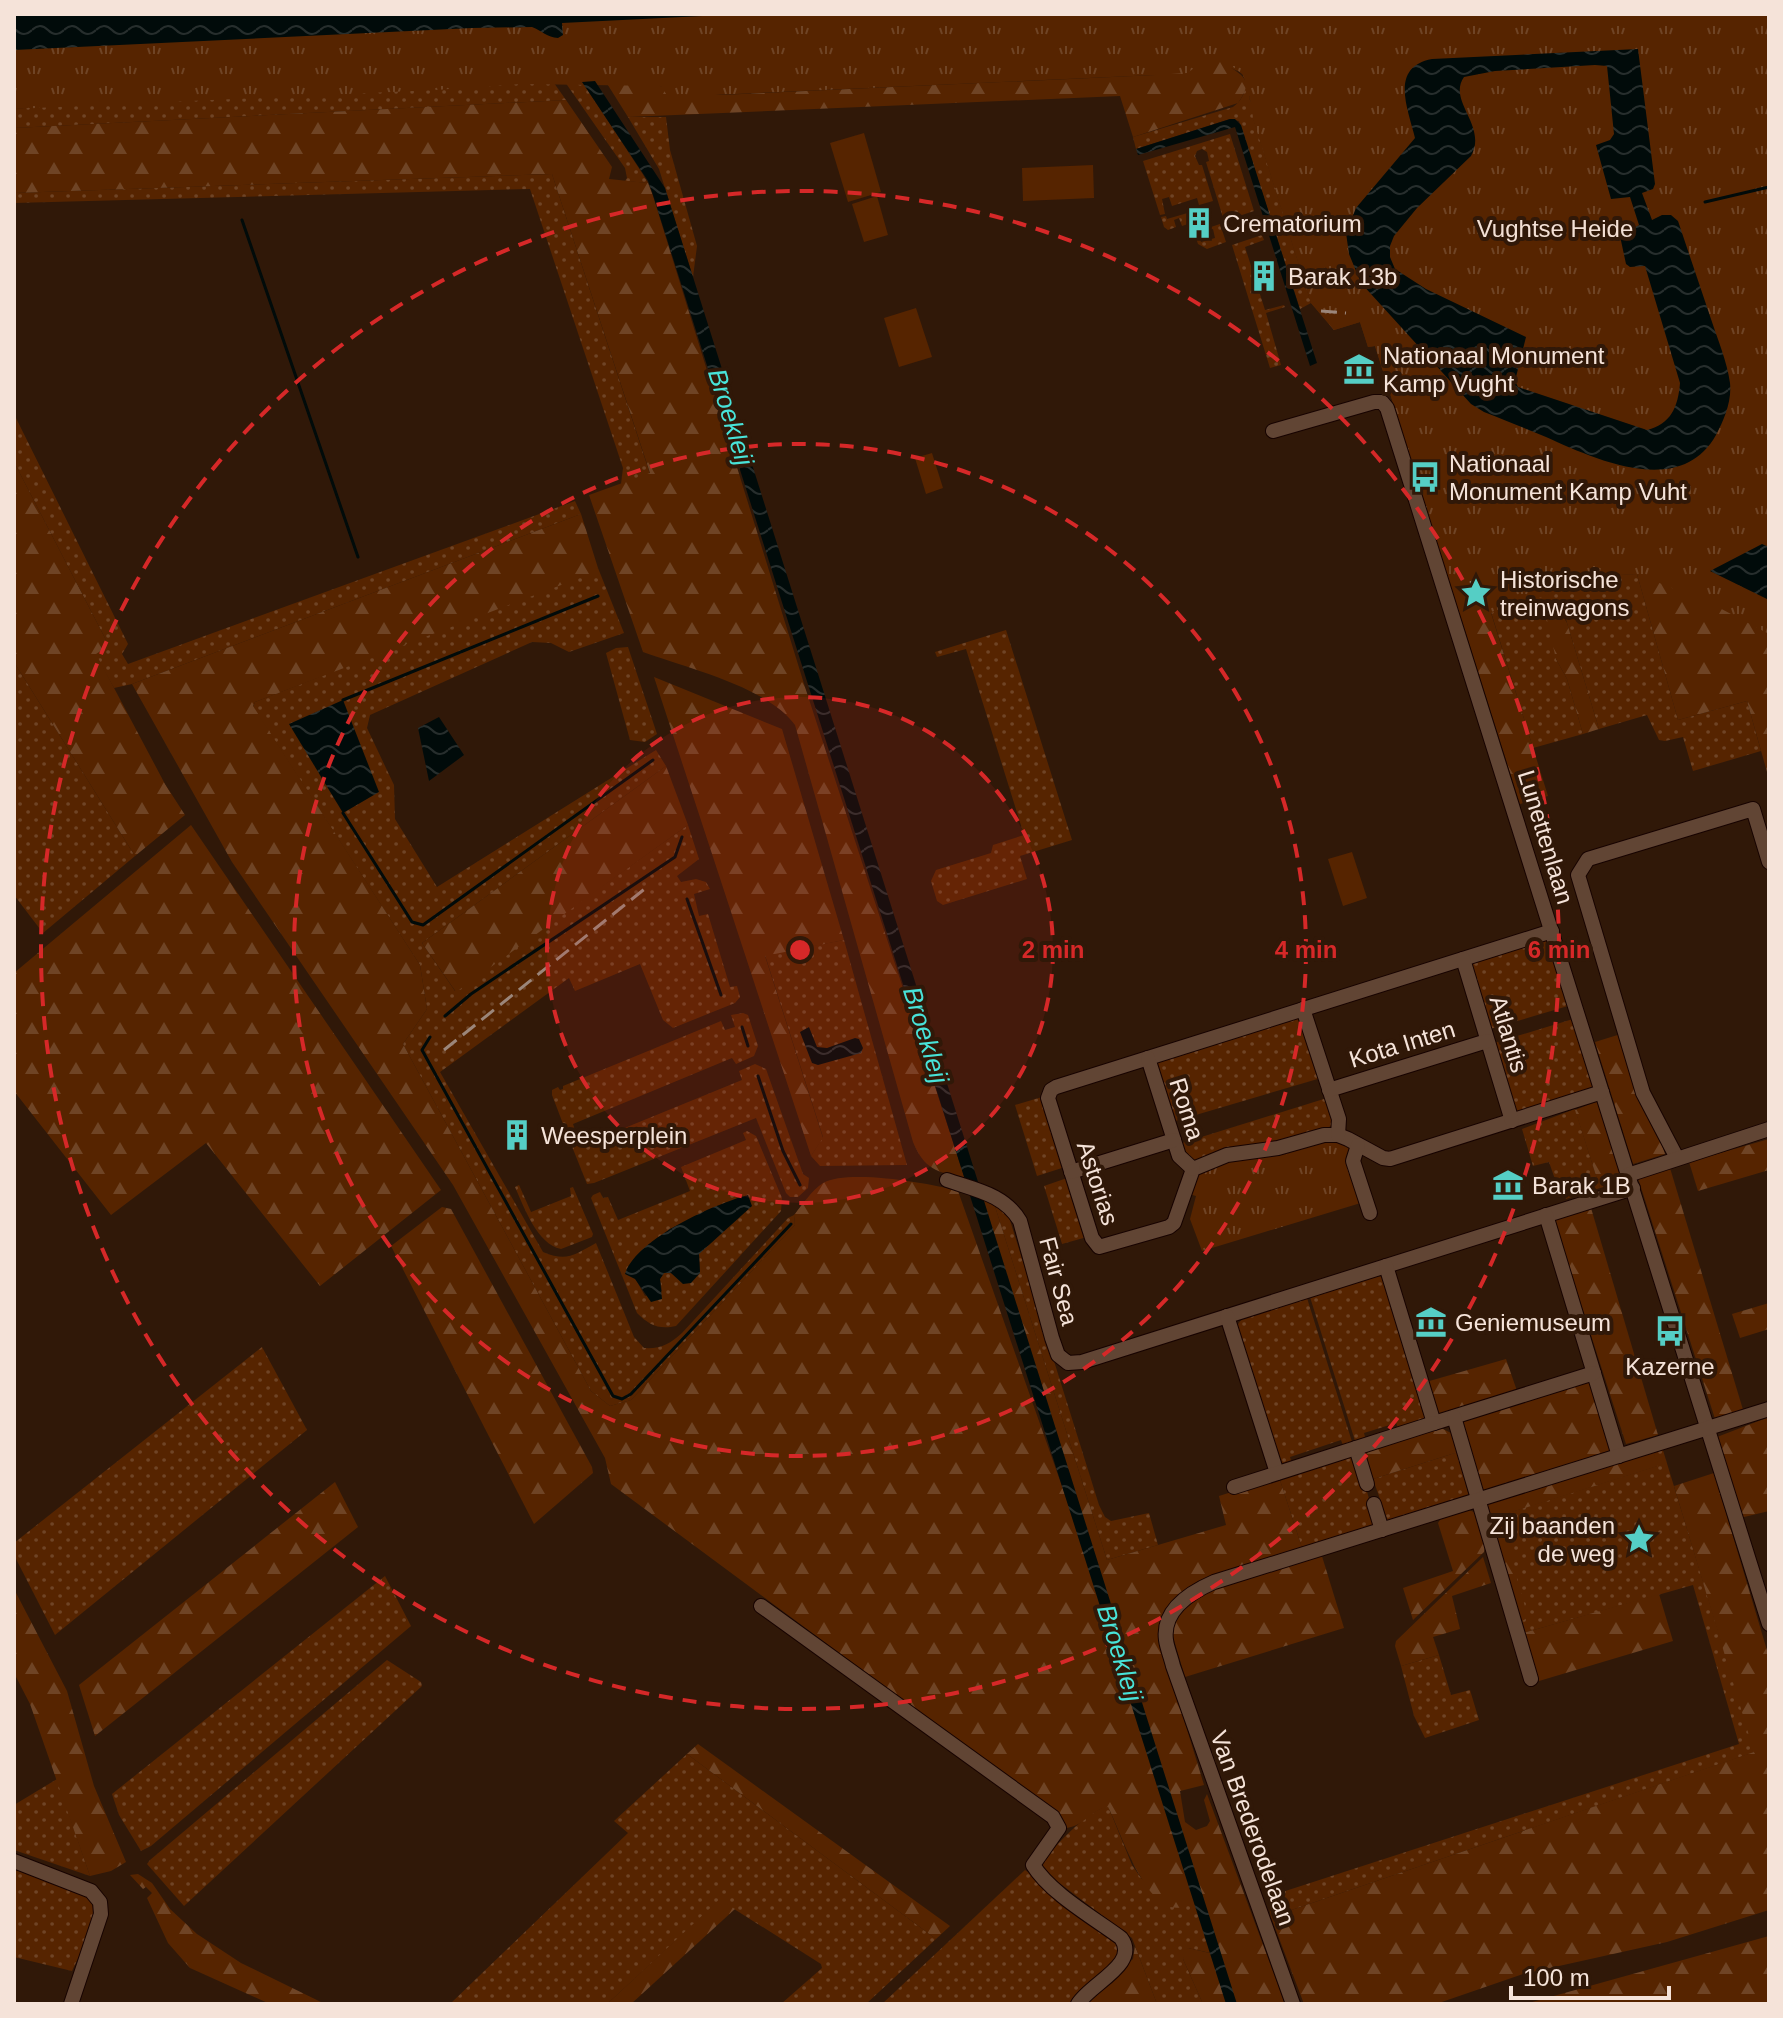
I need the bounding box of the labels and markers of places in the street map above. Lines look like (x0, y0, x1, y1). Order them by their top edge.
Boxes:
building icon: Crematorium (1182, 206, 1216, 240)
place label: Crematorium (1223, 210, 1362, 237)
building icon: Barak 13b (1247, 259, 1281, 293)
place label: Barak 13b (1288, 263, 1397, 290)
place label: Nationaal Monument Kamp Vught (1383, 342, 1605, 397)
museum icon: Nationaal Monument Kamp Vught (1342, 352, 1376, 386)
place label: Nationaal Monument Kamp Vuht (1449, 450, 1687, 505)
bus stop icon: Nationaal Monument Kamp Vuht (1408, 460, 1442, 494)
place label: Historische treinwagons (1500, 566, 1629, 621)
place icon: Historische treinwagons (1459, 576, 1493, 610)
centre of rings (786, 936, 814, 964)
building icon: Weesperplein (500, 1118, 534, 1152)
place label: Weesperplein (541, 1122, 687, 1149)
museum icon: Barak 1B (1491, 1168, 1525, 1202)
place label: Barak 1B (1532, 1172, 1631, 1199)
museum icon: Geniemuseum (1414, 1305, 1448, 1339)
place label: Geniemuseum (1455, 1309, 1611, 1336)
bus stop icon: Kazerne (1653, 1314, 1687, 1348)
place label: Kazerne (1625, 1353, 1715, 1380)
place label: Zij baanden de weg (1490, 1512, 1615, 1567)
place icon: Zij baanden de weg (1622, 1522, 1656, 1556)

